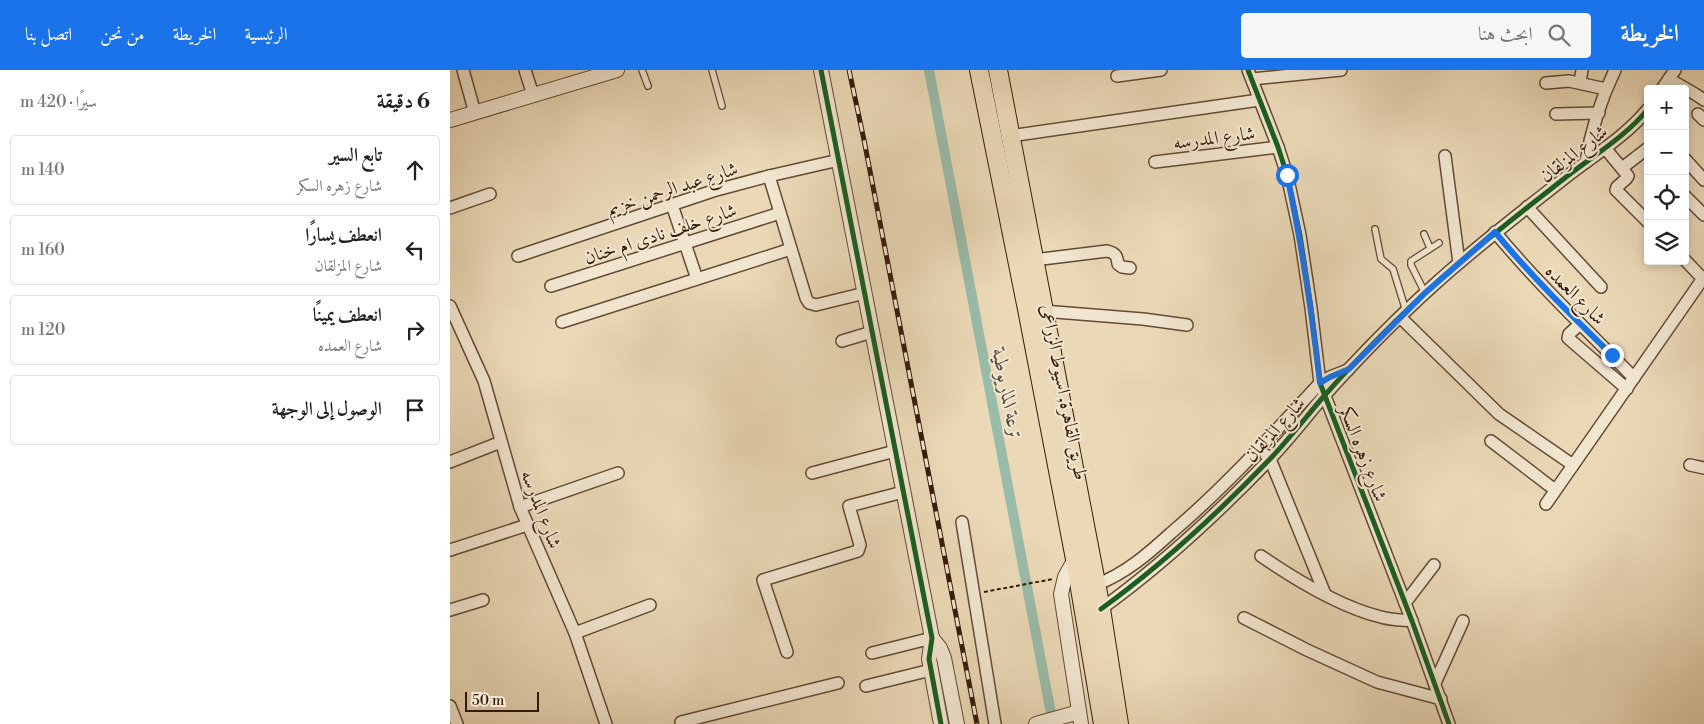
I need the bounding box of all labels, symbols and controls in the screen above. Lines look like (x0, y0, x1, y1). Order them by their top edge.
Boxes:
search box (1241, 13, 1591, 58)
text: الخريطة (1621, 19, 1679, 49)
icon: search (1545, 21, 1573, 49)
text: ابحث هنا (1478, 22, 1533, 46)
text: اتصل بنا (25, 23, 72, 46)
text: من نحن (100, 23, 145, 46)
text: الخريطة (173, 23, 216, 46)
text: الرئيسية (244, 23, 288, 46)
map controls (1644, 85, 1689, 265)
button: + (1644, 85, 1689, 130)
text: 6 دقيقة (377, 89, 430, 115)
text: سيرًا · 420 m (20, 92, 97, 112)
street label: شارع المزلقان (1535, 120, 1614, 190)
street label: شارع المدرسه (1172, 121, 1257, 158)
button: − (1644, 130, 1689, 175)
text: تابع السير (329, 143, 382, 167)
icon: ahead (401, 156, 429, 184)
street label: شارع عبد الرحمن خزيم (604, 156, 742, 225)
text: 140 m (21, 160, 65, 180)
route start (1276, 164, 1299, 187)
button: locate (1644, 175, 1689, 220)
text: شارع زهره السكر (297, 176, 382, 196)
street label: شارع خلف نادى ام خنان (581, 198, 741, 274)
button: layers (1644, 220, 1689, 265)
text: انعطف يسارًا (305, 223, 382, 247)
icon: left (401, 236, 429, 264)
text: 160 m (21, 240, 65, 260)
text: شارع المزلقان (315, 256, 382, 276)
street label: شارع العمده (1538, 259, 1611, 332)
street label: طريق القاهرة, اسيوط الزراعى (1035, 302, 1093, 482)
text: انعطف يمينًا (313, 303, 382, 327)
icon: right (401, 316, 429, 344)
text: 120 m (21, 320, 65, 340)
text: شارع العمده (318, 336, 382, 356)
water label: ترعة الماريوطية (985, 344, 1028, 442)
route end (1601, 344, 1624, 367)
street label: شارع المزلقان (1239, 392, 1313, 469)
icon: arrive (401, 396, 429, 424)
text: الوصول إلى الوجهة (272, 397, 382, 421)
street label: شارع زهره السكر (1330, 400, 1392, 506)
street label: شارع المدرسه (512, 467, 567, 553)
scale bar (465, 689, 539, 712)
text: 50 m (472, 692, 504, 710)

